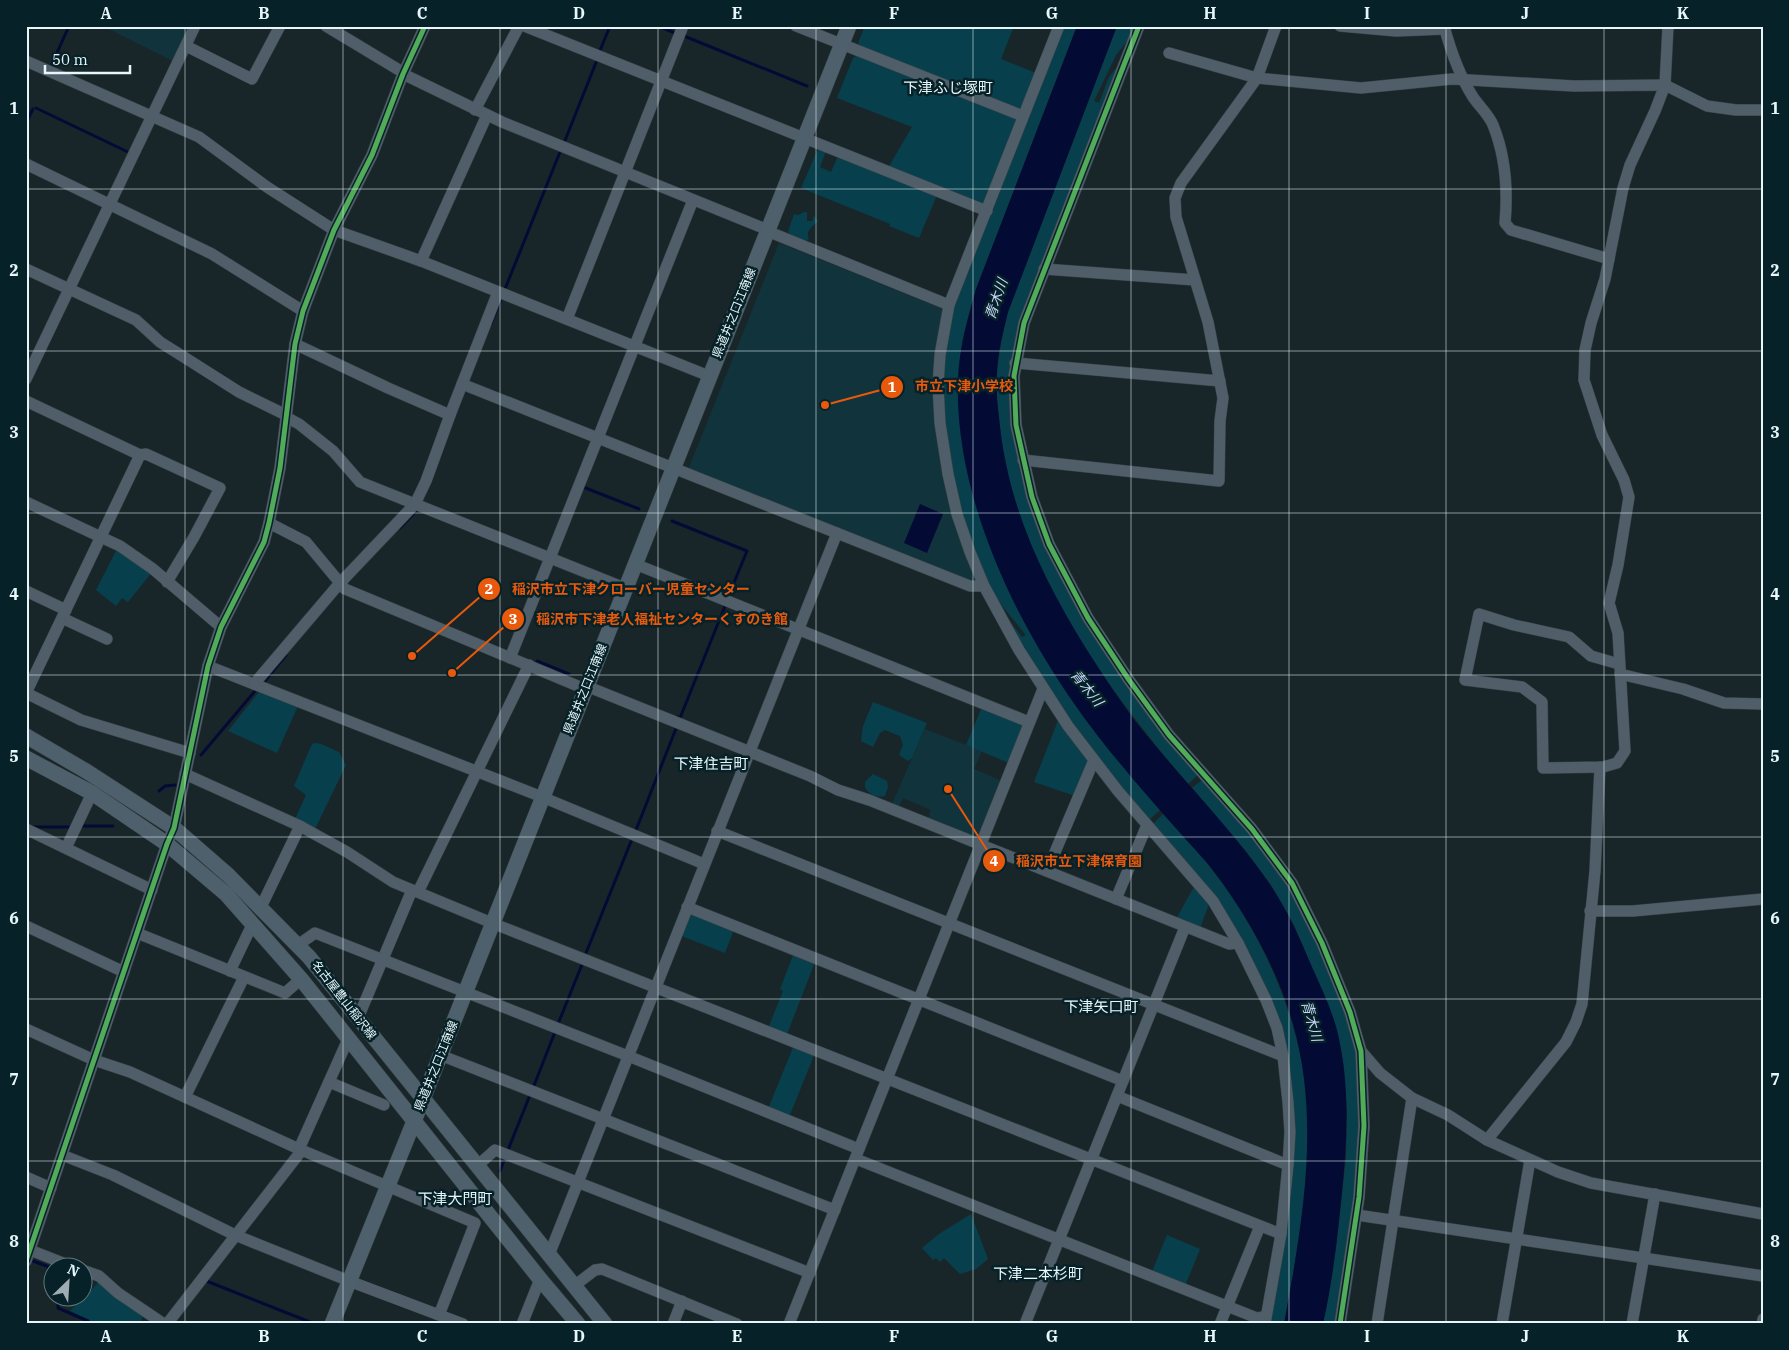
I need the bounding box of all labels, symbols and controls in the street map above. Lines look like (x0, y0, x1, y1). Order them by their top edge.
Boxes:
text: A (100, 3, 112, 23)
text: B (258, 3, 270, 23)
text: C (417, 3, 427, 23)
text: D (573, 3, 585, 23)
text: E (732, 3, 742, 23)
text: F (889, 3, 899, 23)
text: G (1046, 3, 1058, 23)
text: H (1204, 3, 1217, 23)
text: I (1364, 3, 1370, 23)
text: J (1521, 3, 1529, 23)
text: K (1677, 3, 1690, 23)
scale bar (45, 42, 130, 74)
text: 50 m (52, 50, 88, 69)
district label: 下津ふじ塚町 (903, 78, 993, 97)
text: 1 (9, 98, 19, 118)
text: 1 (1770, 98, 1780, 118)
text: 2 (9, 260, 19, 280)
text: 2 (1770, 260, 1780, 280)
street label: 県道井之口江南線 (709, 265, 758, 360)
water label: 青木川 (981, 274, 1012, 322)
callout: 市立下津小学校 (880, 372, 1023, 401)
text: 1 (887, 377, 897, 396)
text: 市立下津小学校 (915, 377, 1013, 395)
text: 3 (9, 422, 19, 442)
text: 3 (1770, 422, 1780, 442)
callout: 稲沢市立下津クローバー児童センター (477, 574, 760, 603)
text: 2 (484, 579, 494, 598)
text: 稲沢市立下津クローバー児童センター (512, 580, 750, 598)
text: 4 (9, 584, 19, 604)
text: 4 (1770, 584, 1780, 604)
callout: 稲沢市下津老人福祉センターくすのき館 (501, 605, 798, 634)
text: 3 (508, 609, 518, 628)
text: 稲沢市下津老人福祉センターくすのき館 (536, 610, 788, 628)
street label: 県道井之口江南線 (560, 641, 609, 736)
water label: 青木川 (1067, 666, 1108, 712)
text: 5 (9, 746, 19, 766)
text: 5 (1770, 746, 1780, 766)
district label: 下津住吉町 (673, 754, 749, 773)
callout: 稲沢市立下津保育園 (981, 846, 1152, 875)
text: 4 (989, 851, 999, 870)
text: 稲沢市立下津保育園 (1016, 852, 1142, 870)
text: 6 (9, 908, 19, 928)
text: 6 (1770, 908, 1780, 928)
street label: 名古屋豊山稲沢線 (309, 957, 380, 1042)
district label: 下津矢口町 (1063, 997, 1139, 1016)
water label: 青木川 (1298, 998, 1327, 1046)
street label: 県道井之口江南線 (411, 1018, 460, 1113)
text: 7 (9, 1069, 19, 1089)
text: 7 (1770, 1069, 1780, 1089)
district label: 下津大門町 (417, 1189, 493, 1208)
text: 8 (9, 1231, 19, 1251)
text: 8 (1770, 1231, 1780, 1251)
north arrow (42, 1258, 92, 1308)
text: N (65, 1260, 82, 1281)
district label: 下津二本杉町 (993, 1264, 1083, 1283)
text: A (100, 1326, 112, 1346)
text: B (258, 1326, 270, 1346)
text: C (417, 1326, 427, 1346)
text: D (573, 1326, 585, 1346)
text: E (732, 1326, 742, 1346)
text: F (889, 1326, 899, 1346)
text: G (1046, 1326, 1058, 1346)
text: H (1204, 1326, 1217, 1346)
text: I (1364, 1326, 1370, 1346)
text: J (1521, 1326, 1529, 1346)
text: K (1677, 1326, 1690, 1346)

